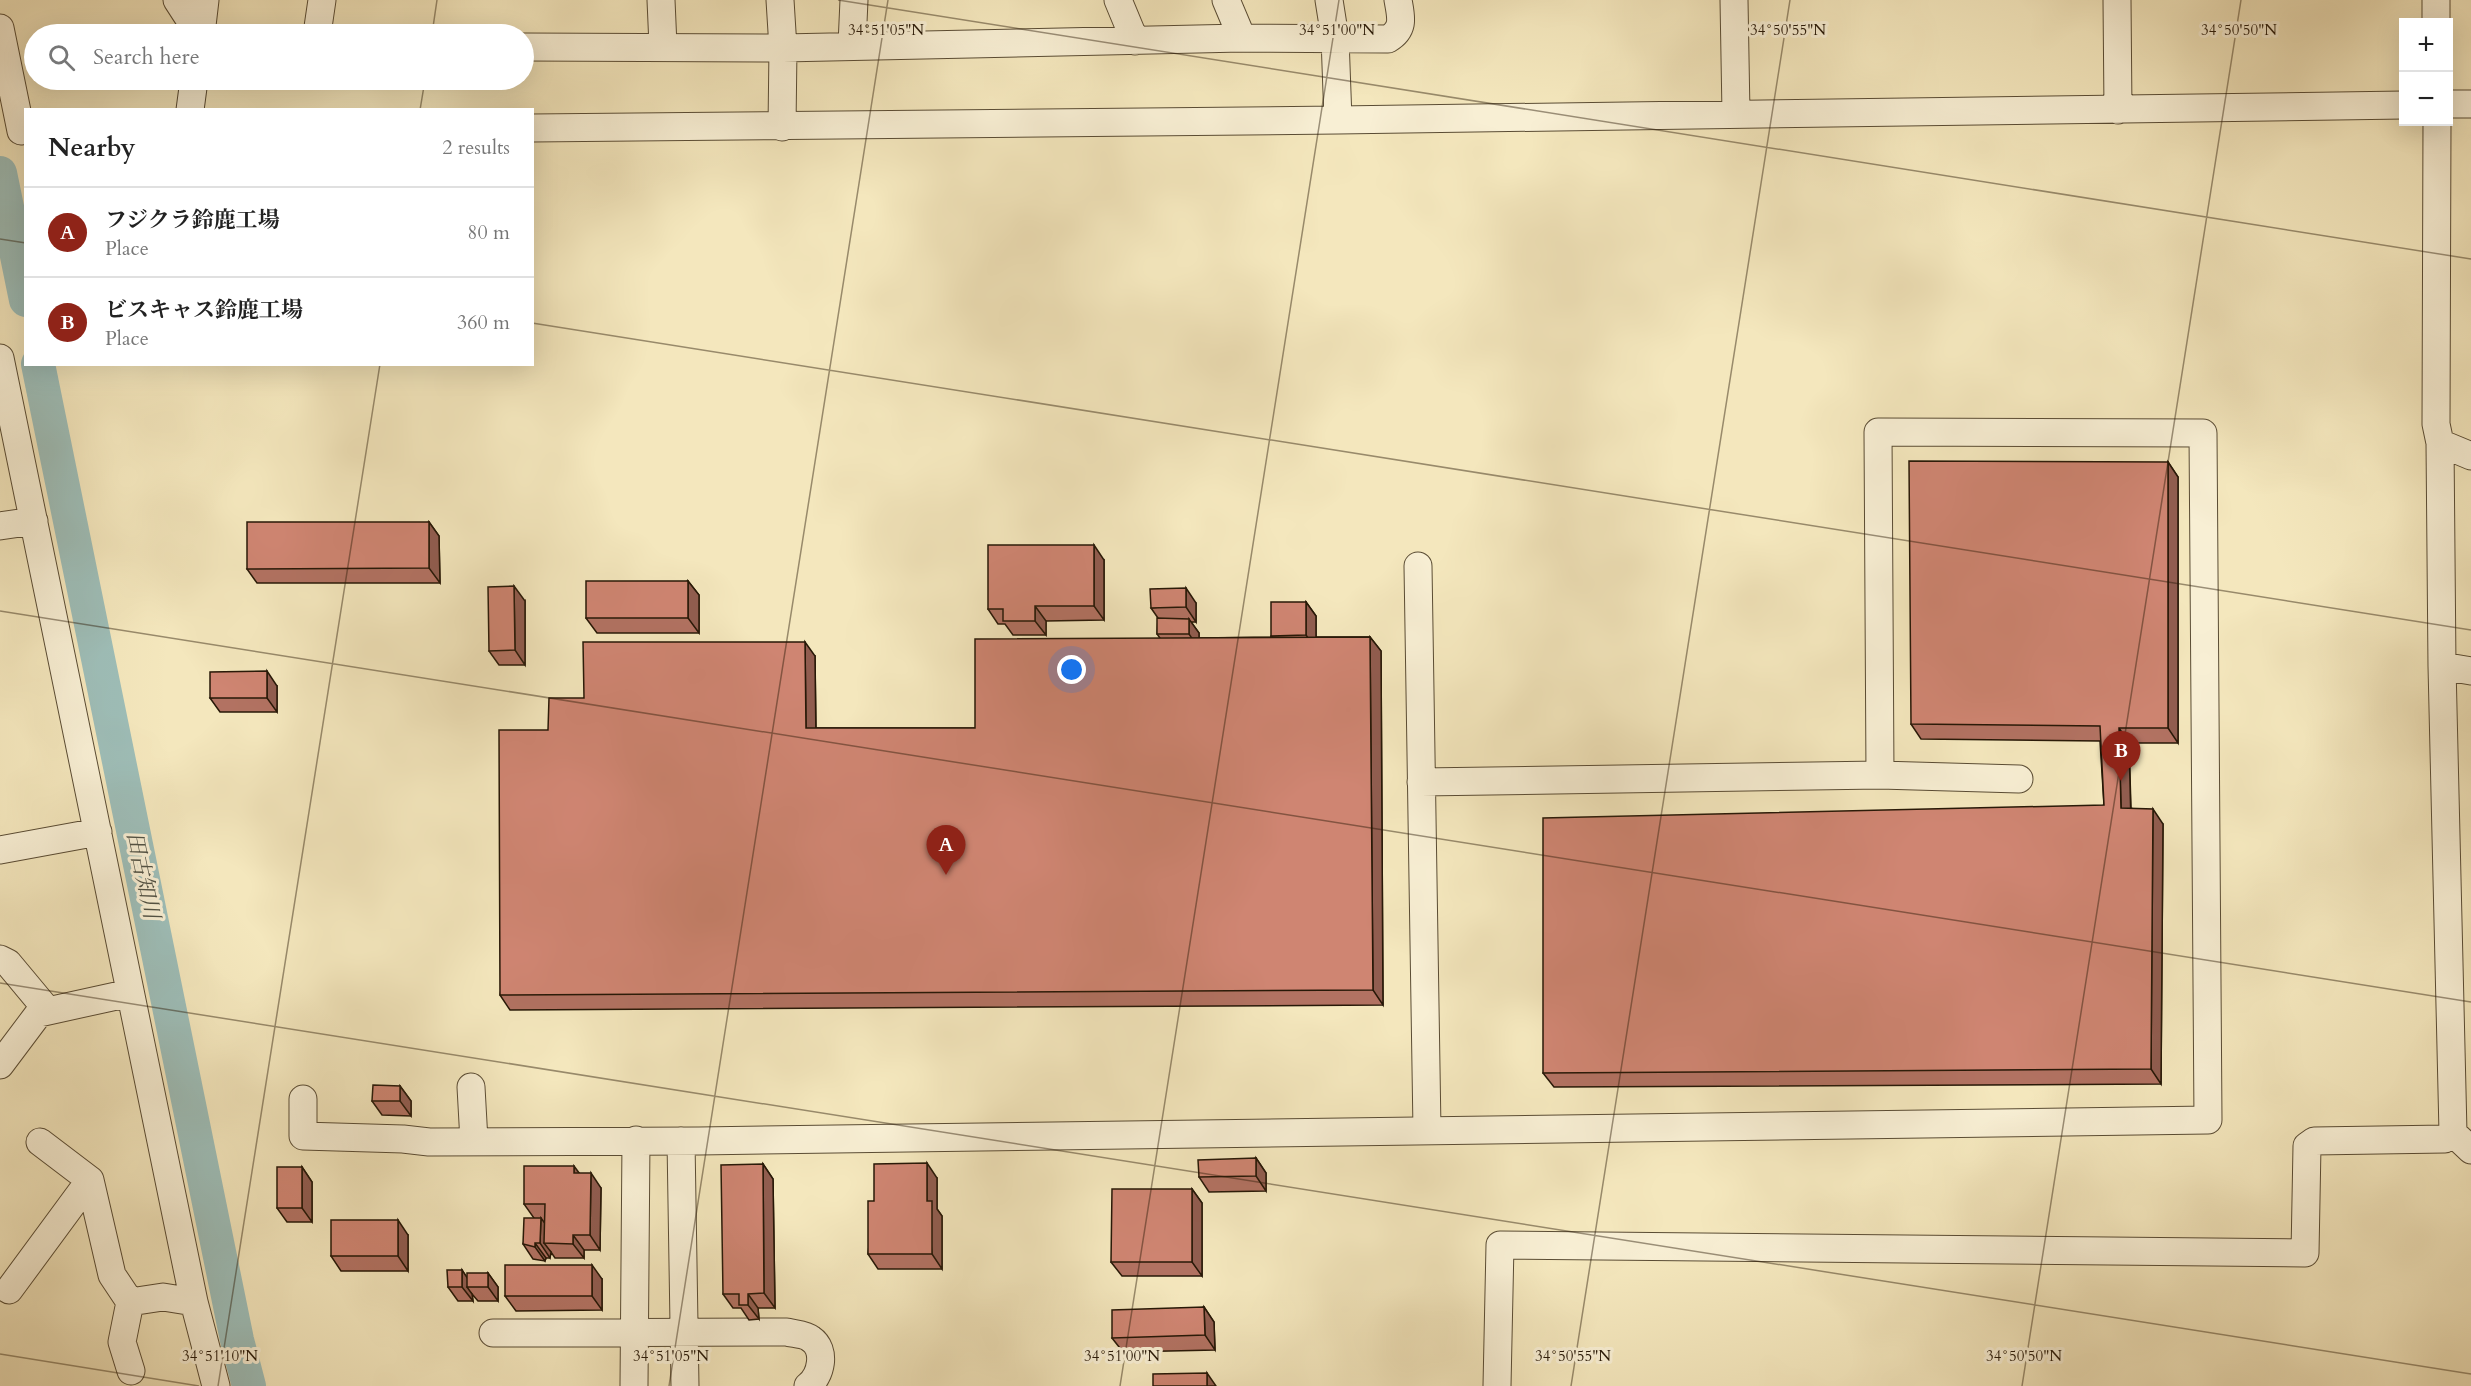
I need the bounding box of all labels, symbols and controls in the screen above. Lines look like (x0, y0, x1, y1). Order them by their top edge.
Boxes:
map controls (2399, 18, 2453, 126)
button: + (2399, 18, 2453, 72)
text: 34°51'05"N (848, 20, 924, 40)
text: 34°51'00"N (1299, 20, 1375, 40)
text: 34°50'55"N (1750, 20, 1826, 40)
text: 34°50'50"N (2201, 20, 2277, 40)
search box (24, 24, 534, 90)
icon: search (45, 41, 78, 74)
text: Search here (93, 42, 200, 72)
button: − (2399, 72, 2453, 126)
text: Nearby (48, 130, 136, 165)
text: 2 results (442, 134, 510, 161)
text: フジクラ鈴鹿工場 (105, 205, 280, 235)
text: A (60, 219, 75, 246)
text: 80 m (467, 219, 510, 246)
text: Place (105, 235, 149, 262)
text: ビスキャス鈴鹿工場 (105, 295, 303, 325)
text: B (60, 309, 75, 336)
text: 360 m (457, 309, 510, 336)
text: Place (105, 325, 149, 352)
your location (1057, 655, 1086, 684)
pin: B (2102, 732, 2140, 781)
pin: A (926, 826, 966, 875)
water label: 田古知川 (119, 829, 167, 923)
text: 34°51'10"N (182, 1346, 258, 1366)
text: 34°51'05"N (633, 1346, 709, 1366)
text: 34°51'00"N (1084, 1346, 1160, 1366)
text: 34°50'55"N (1535, 1346, 1611, 1366)
text: 34°50'50"N (1986, 1346, 2062, 1366)

